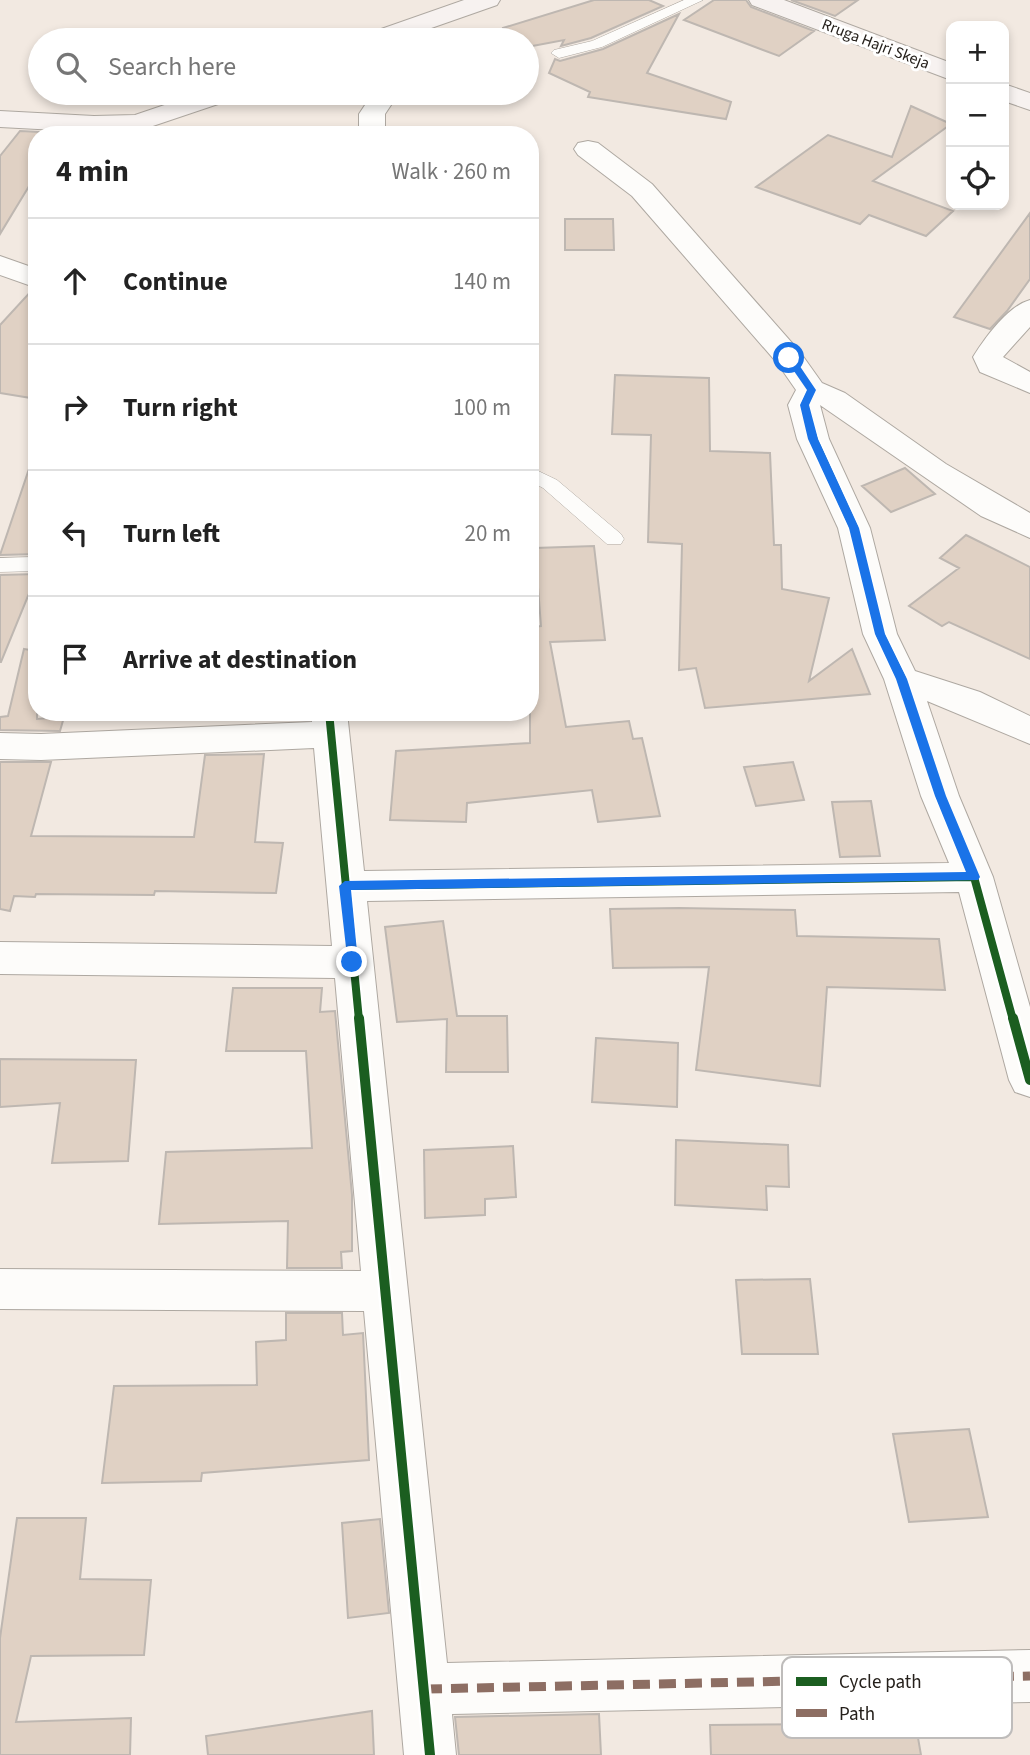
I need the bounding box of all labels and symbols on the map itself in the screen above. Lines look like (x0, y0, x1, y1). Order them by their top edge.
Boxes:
street label: Rruga Hajri Skeja (819, 13, 933, 75)
route start (773, 342, 804, 373)
route end (336, 946, 367, 977)
legend (782, 1657, 1012, 1738)
text: Cycle path (839, 1669, 921, 1696)
text: Path (839, 1701, 875, 1728)

